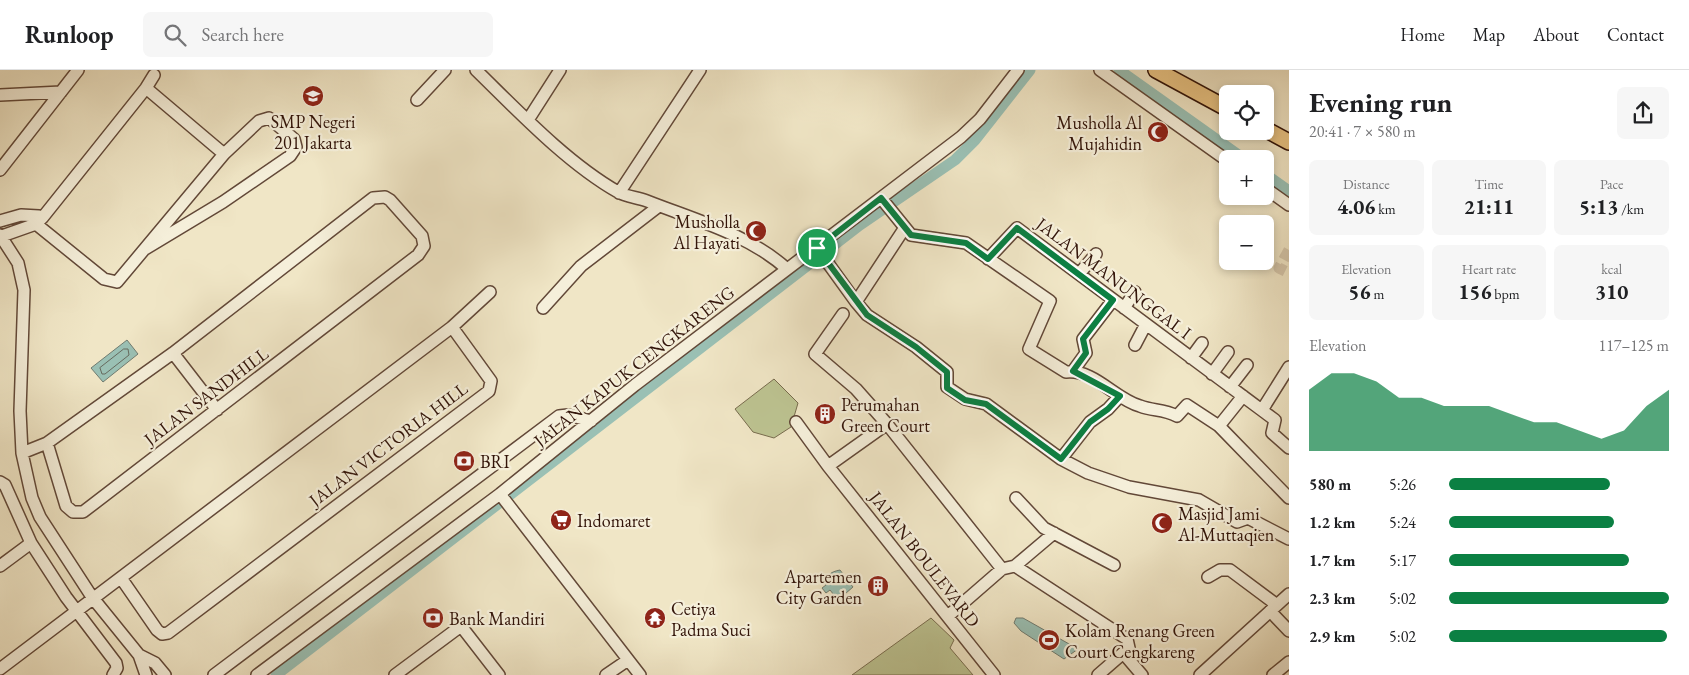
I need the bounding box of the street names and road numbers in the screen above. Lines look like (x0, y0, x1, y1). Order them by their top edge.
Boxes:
street label: JALAN MANUNGGAL I (1030, 211, 1196, 344)
street label: JALAN KAPUK CENGKARENG (527, 280, 739, 453)
street label: JALAN SANDHILL (138, 341, 273, 451)
street label: JALAN VICTORIA HILL (303, 377, 472, 512)
street label: JALAN BOULEVARD (864, 485, 985, 632)

